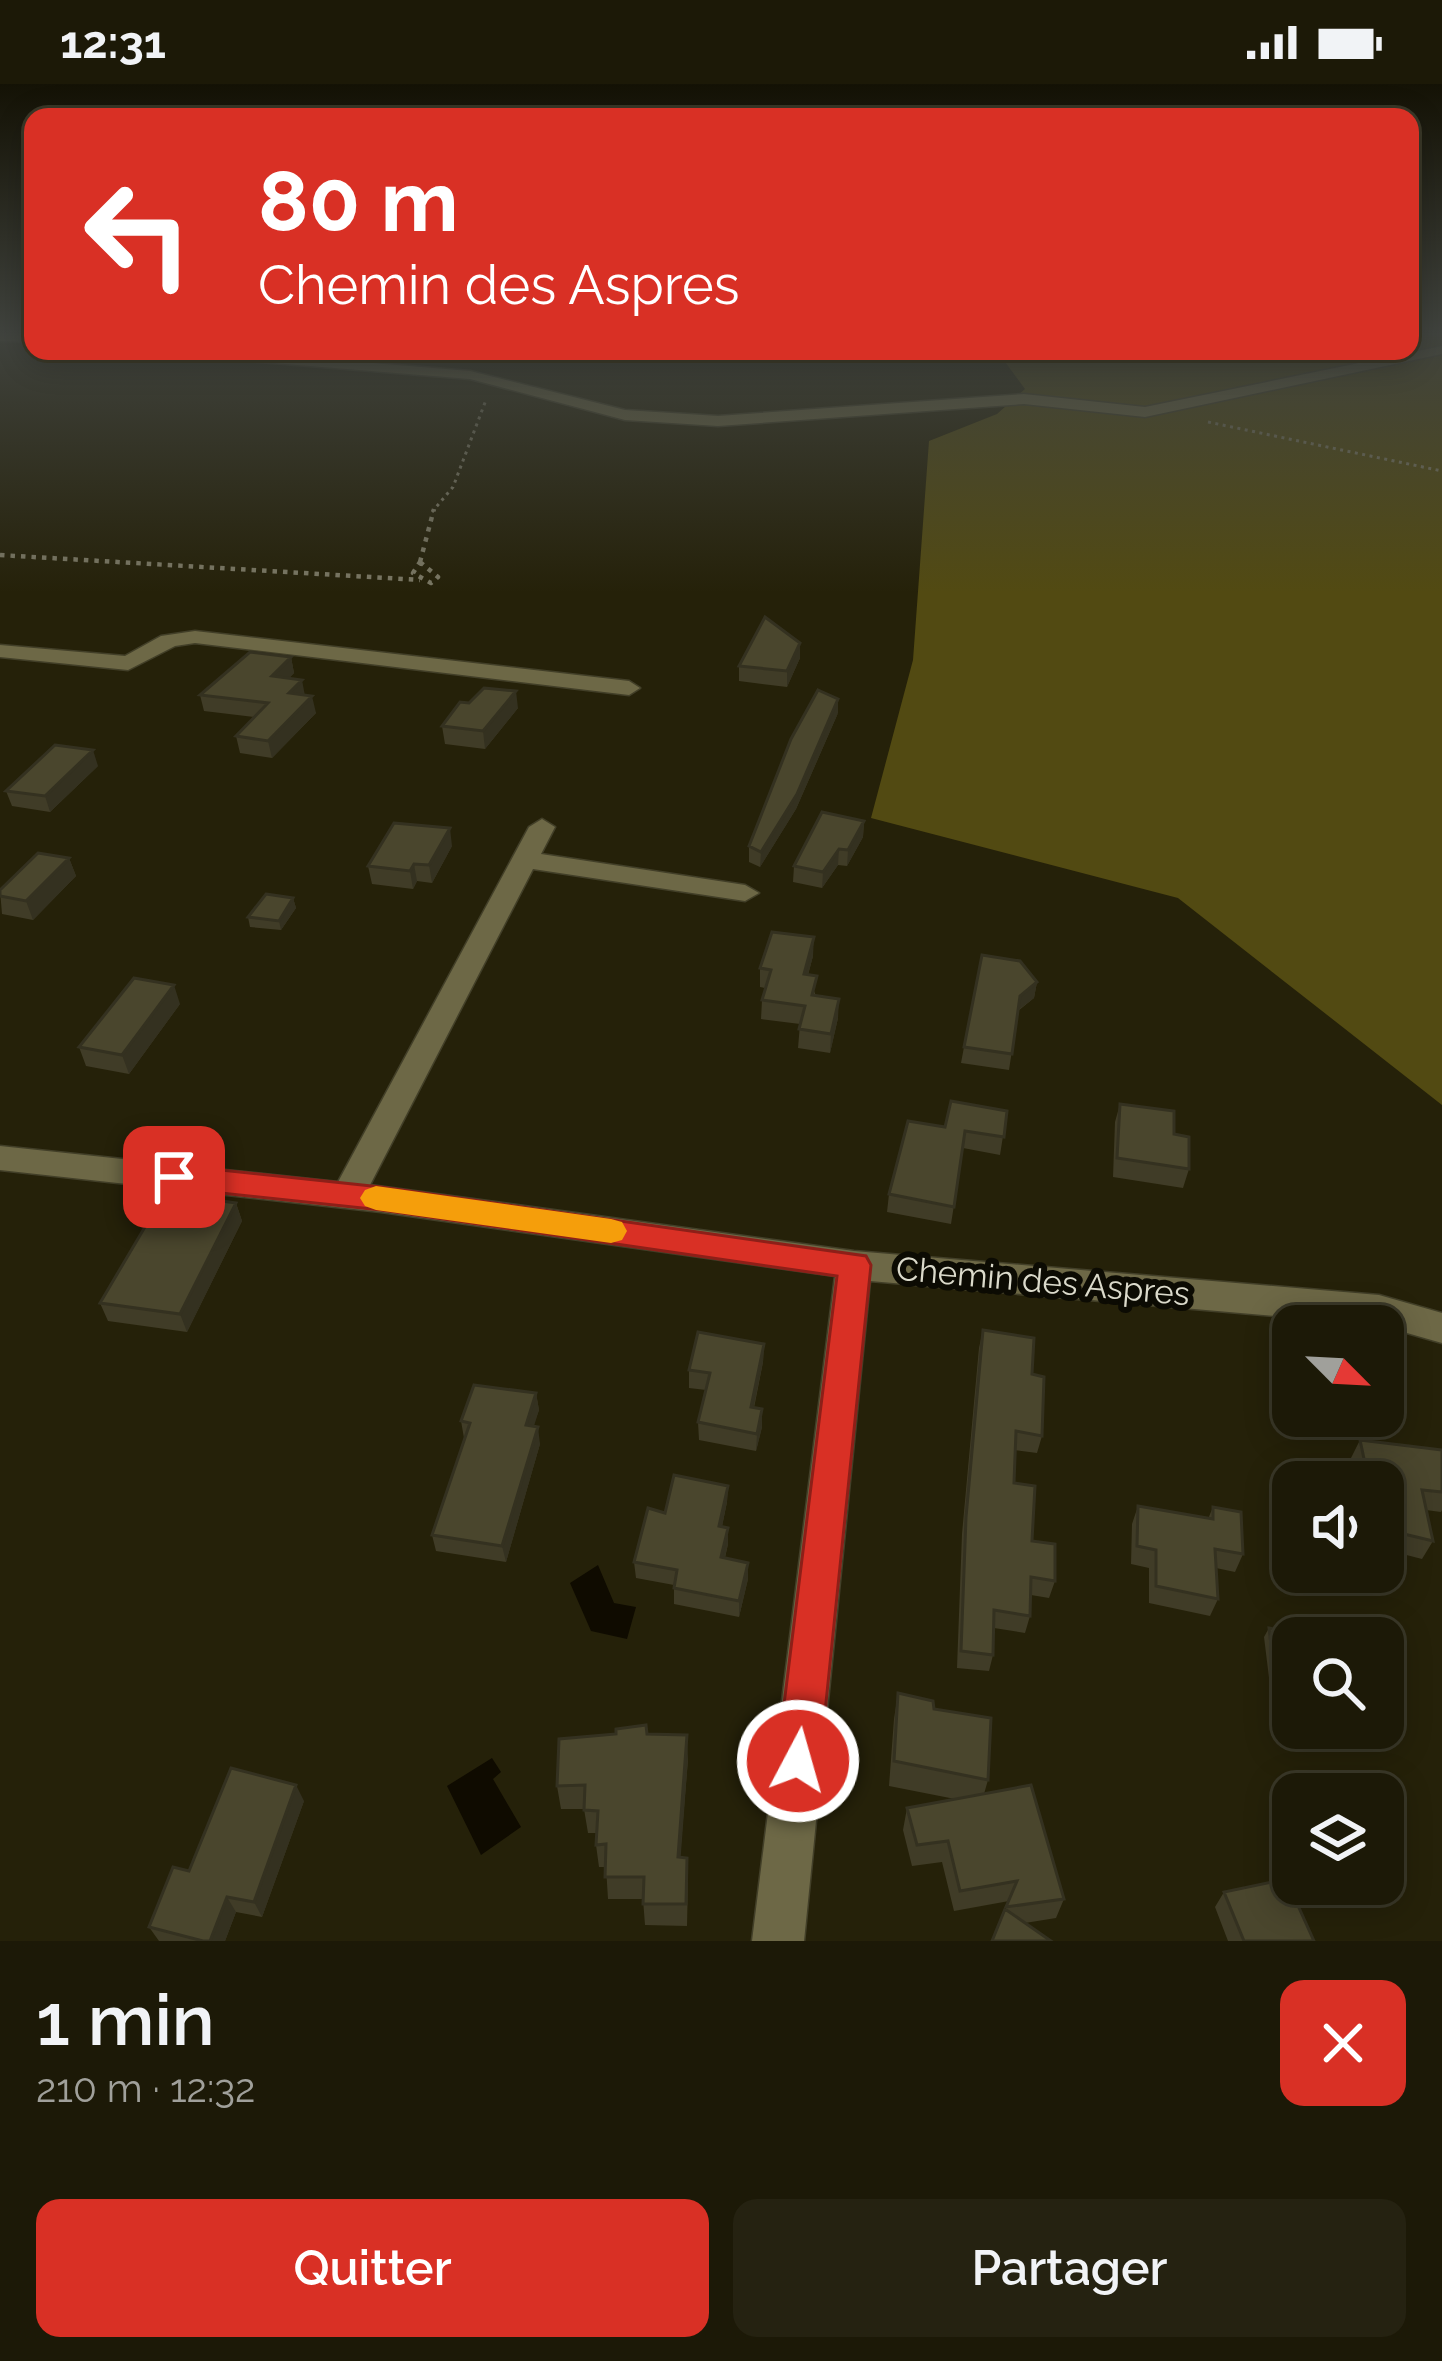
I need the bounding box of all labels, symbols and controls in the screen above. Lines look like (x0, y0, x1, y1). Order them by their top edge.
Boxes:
text: 12:31 (60, 16, 166, 69)
text: 80 m (258, 152, 459, 251)
icon: left (60, 156, 216, 312)
text: Chemin des Aspres (258, 253, 740, 317)
pin (123, 1126, 225, 1228)
icon: arrive (141, 1144, 207, 1210)
street label: Chemin des Aspres (895, 1249, 1191, 1313)
north arrow (1272, 1305, 1404, 1437)
map controls (1272, 1305, 1404, 1905)
button: sound (1272, 1461, 1404, 1593)
button: search (1272, 1617, 1404, 1749)
position arrow (735, 1698, 861, 1824)
button: layers (1272, 1773, 1404, 1905)
text: 1 min (36, 1977, 215, 2062)
button: close (1280, 1980, 1406, 2106)
text: 210 m · 12:32 (36, 2065, 255, 2111)
button: Quitter (36, 2199, 709, 2337)
button: Partager (733, 2199, 1406, 2337)

